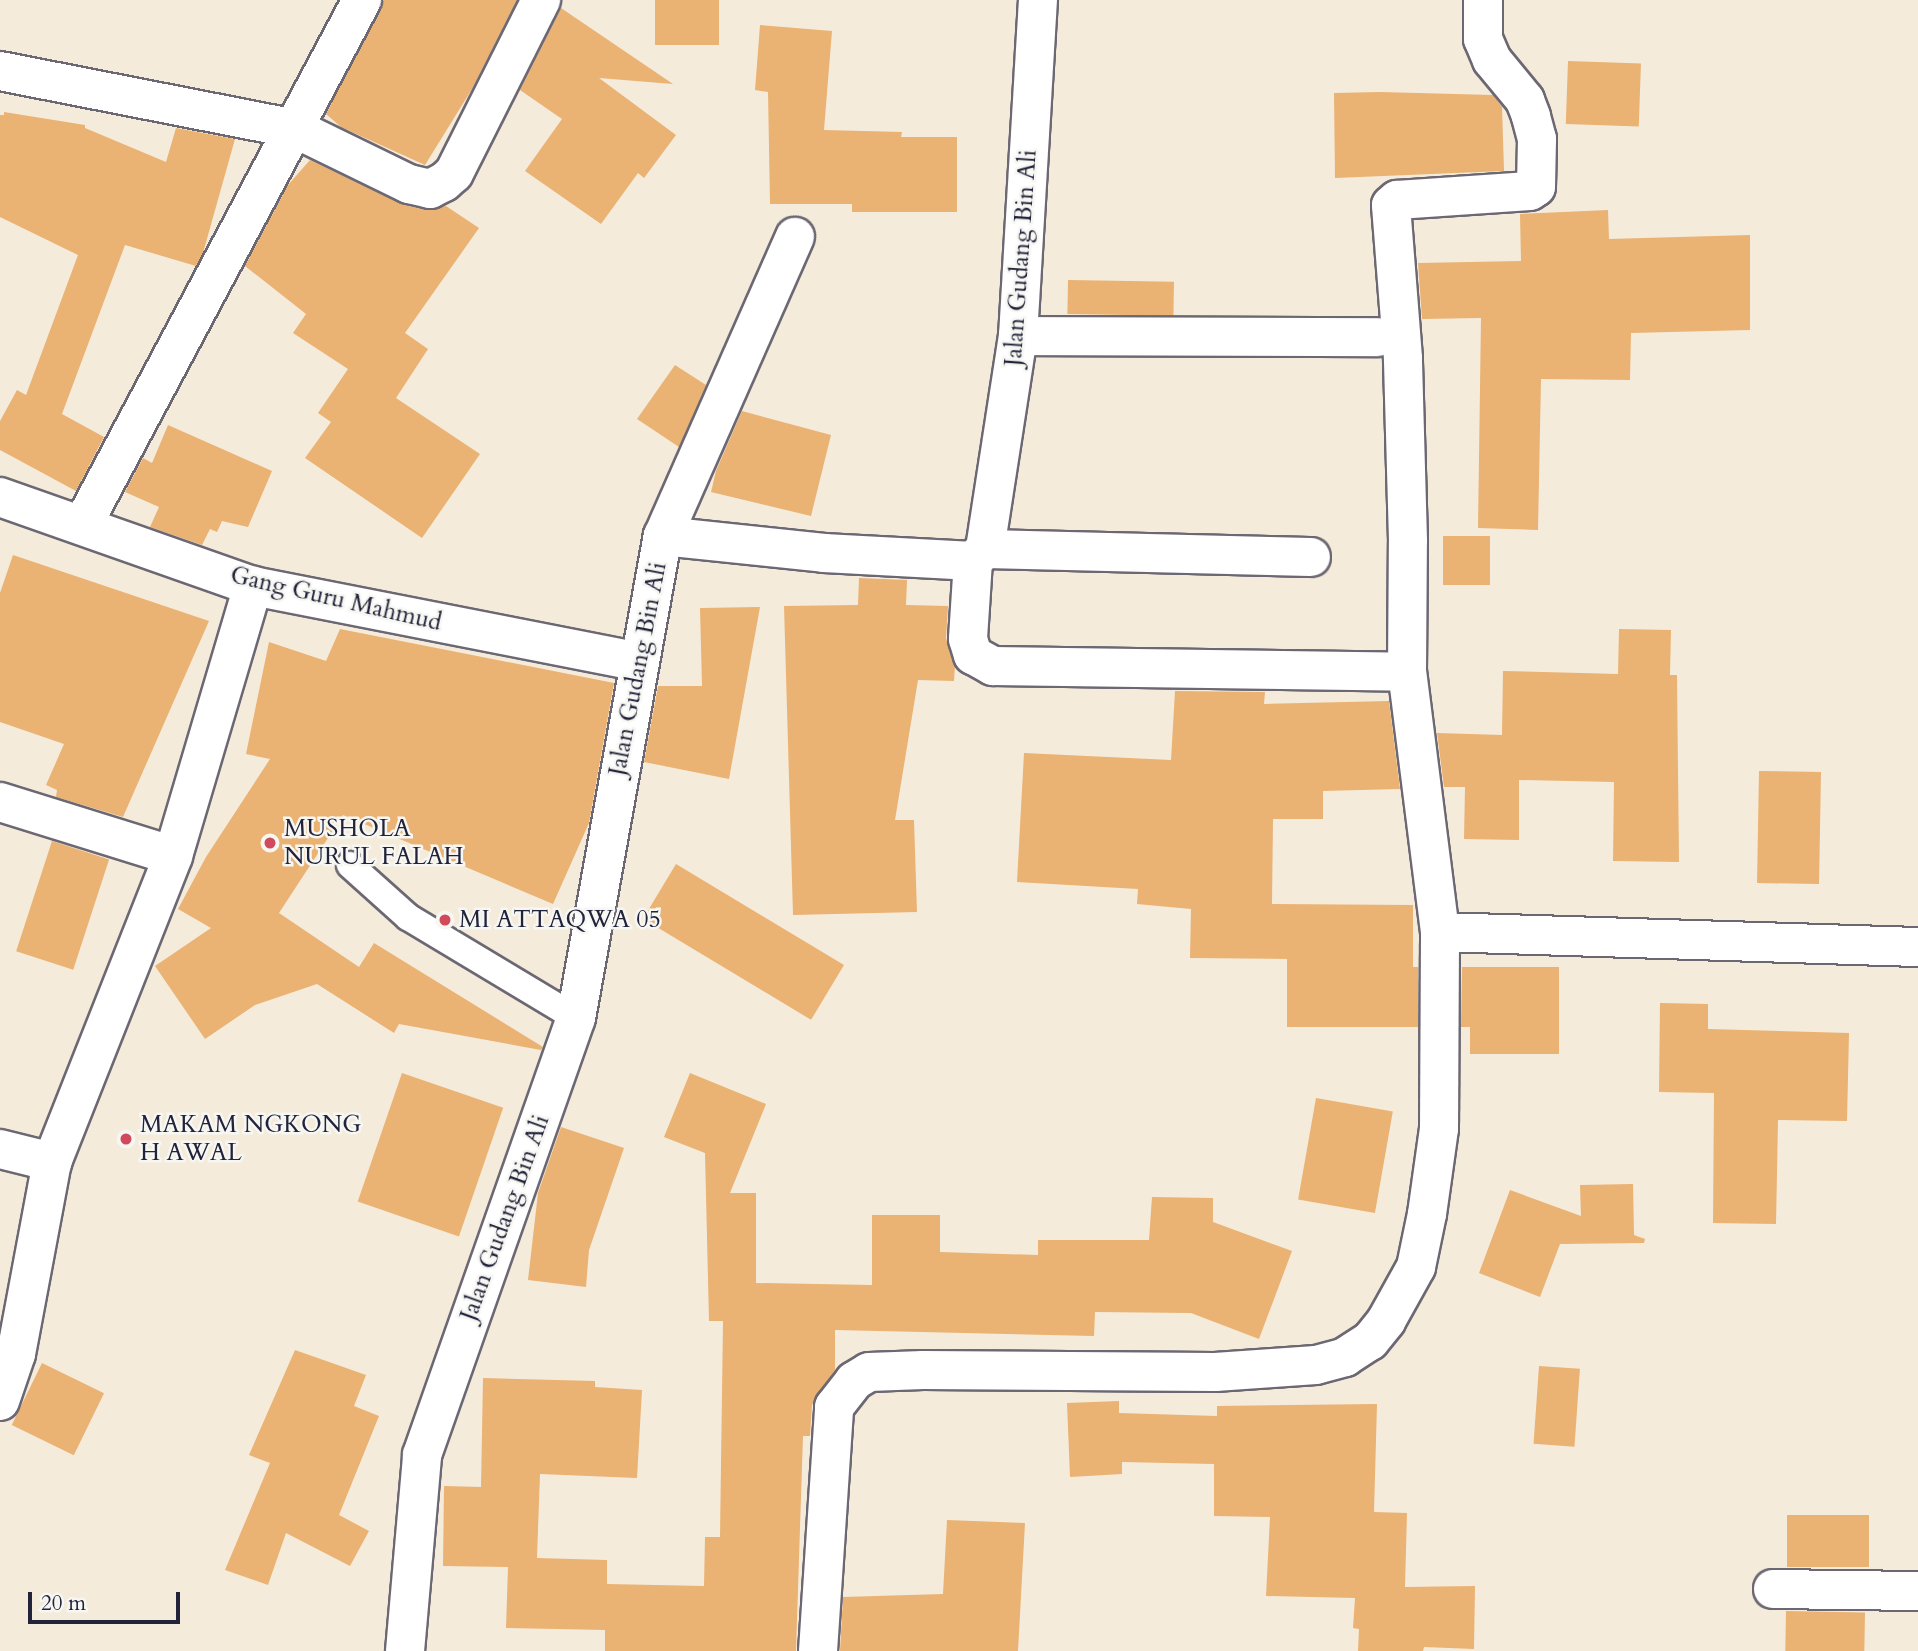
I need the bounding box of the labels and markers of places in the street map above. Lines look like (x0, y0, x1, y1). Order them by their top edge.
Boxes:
place label: MUSHOLA NURUL FALAH (284, 815, 464, 871)
marker: MUSHOLA NURUL FALAH (262, 835, 278, 851)
place label: MI ATTAQWA 05 (459, 906, 661, 934)
marker: MI ATTAQWA 05 (437, 912, 453, 928)
place label: MAKAM NGKONG H AWAL (140, 1111, 361, 1167)
marker: MAKAM NGKONG H AWAL (118, 1131, 134, 1147)

